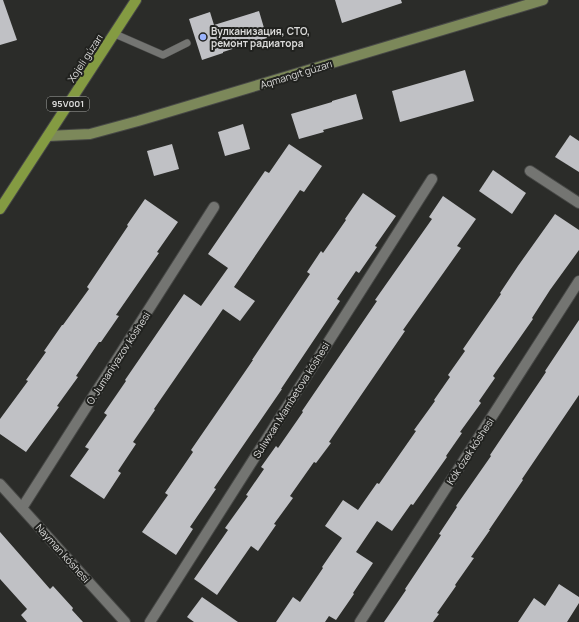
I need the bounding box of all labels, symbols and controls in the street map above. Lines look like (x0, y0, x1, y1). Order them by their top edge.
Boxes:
place label: Вулканизация, СТО, ремонт радиатора (211, 24, 310, 50)
street label: Xojeli gúzarı (64, 31, 106, 85)
marker: Вулканизация, СТО, ремонт радиатора (198, 32, 208, 42)
street label: Aqmangıt gúzarı (258, 56, 334, 92)
road number: 95V001 (47, 97, 89, 111)
street label: O. Jumaniyazov kóshesi (83, 309, 153, 407)
street label: Sulıwxan Mambetova kóshesi (249, 339, 333, 461)
street label: Kók ózek kóshesi (443, 415, 497, 487)
street label: Nayman kóshesi (33, 521, 93, 585)

